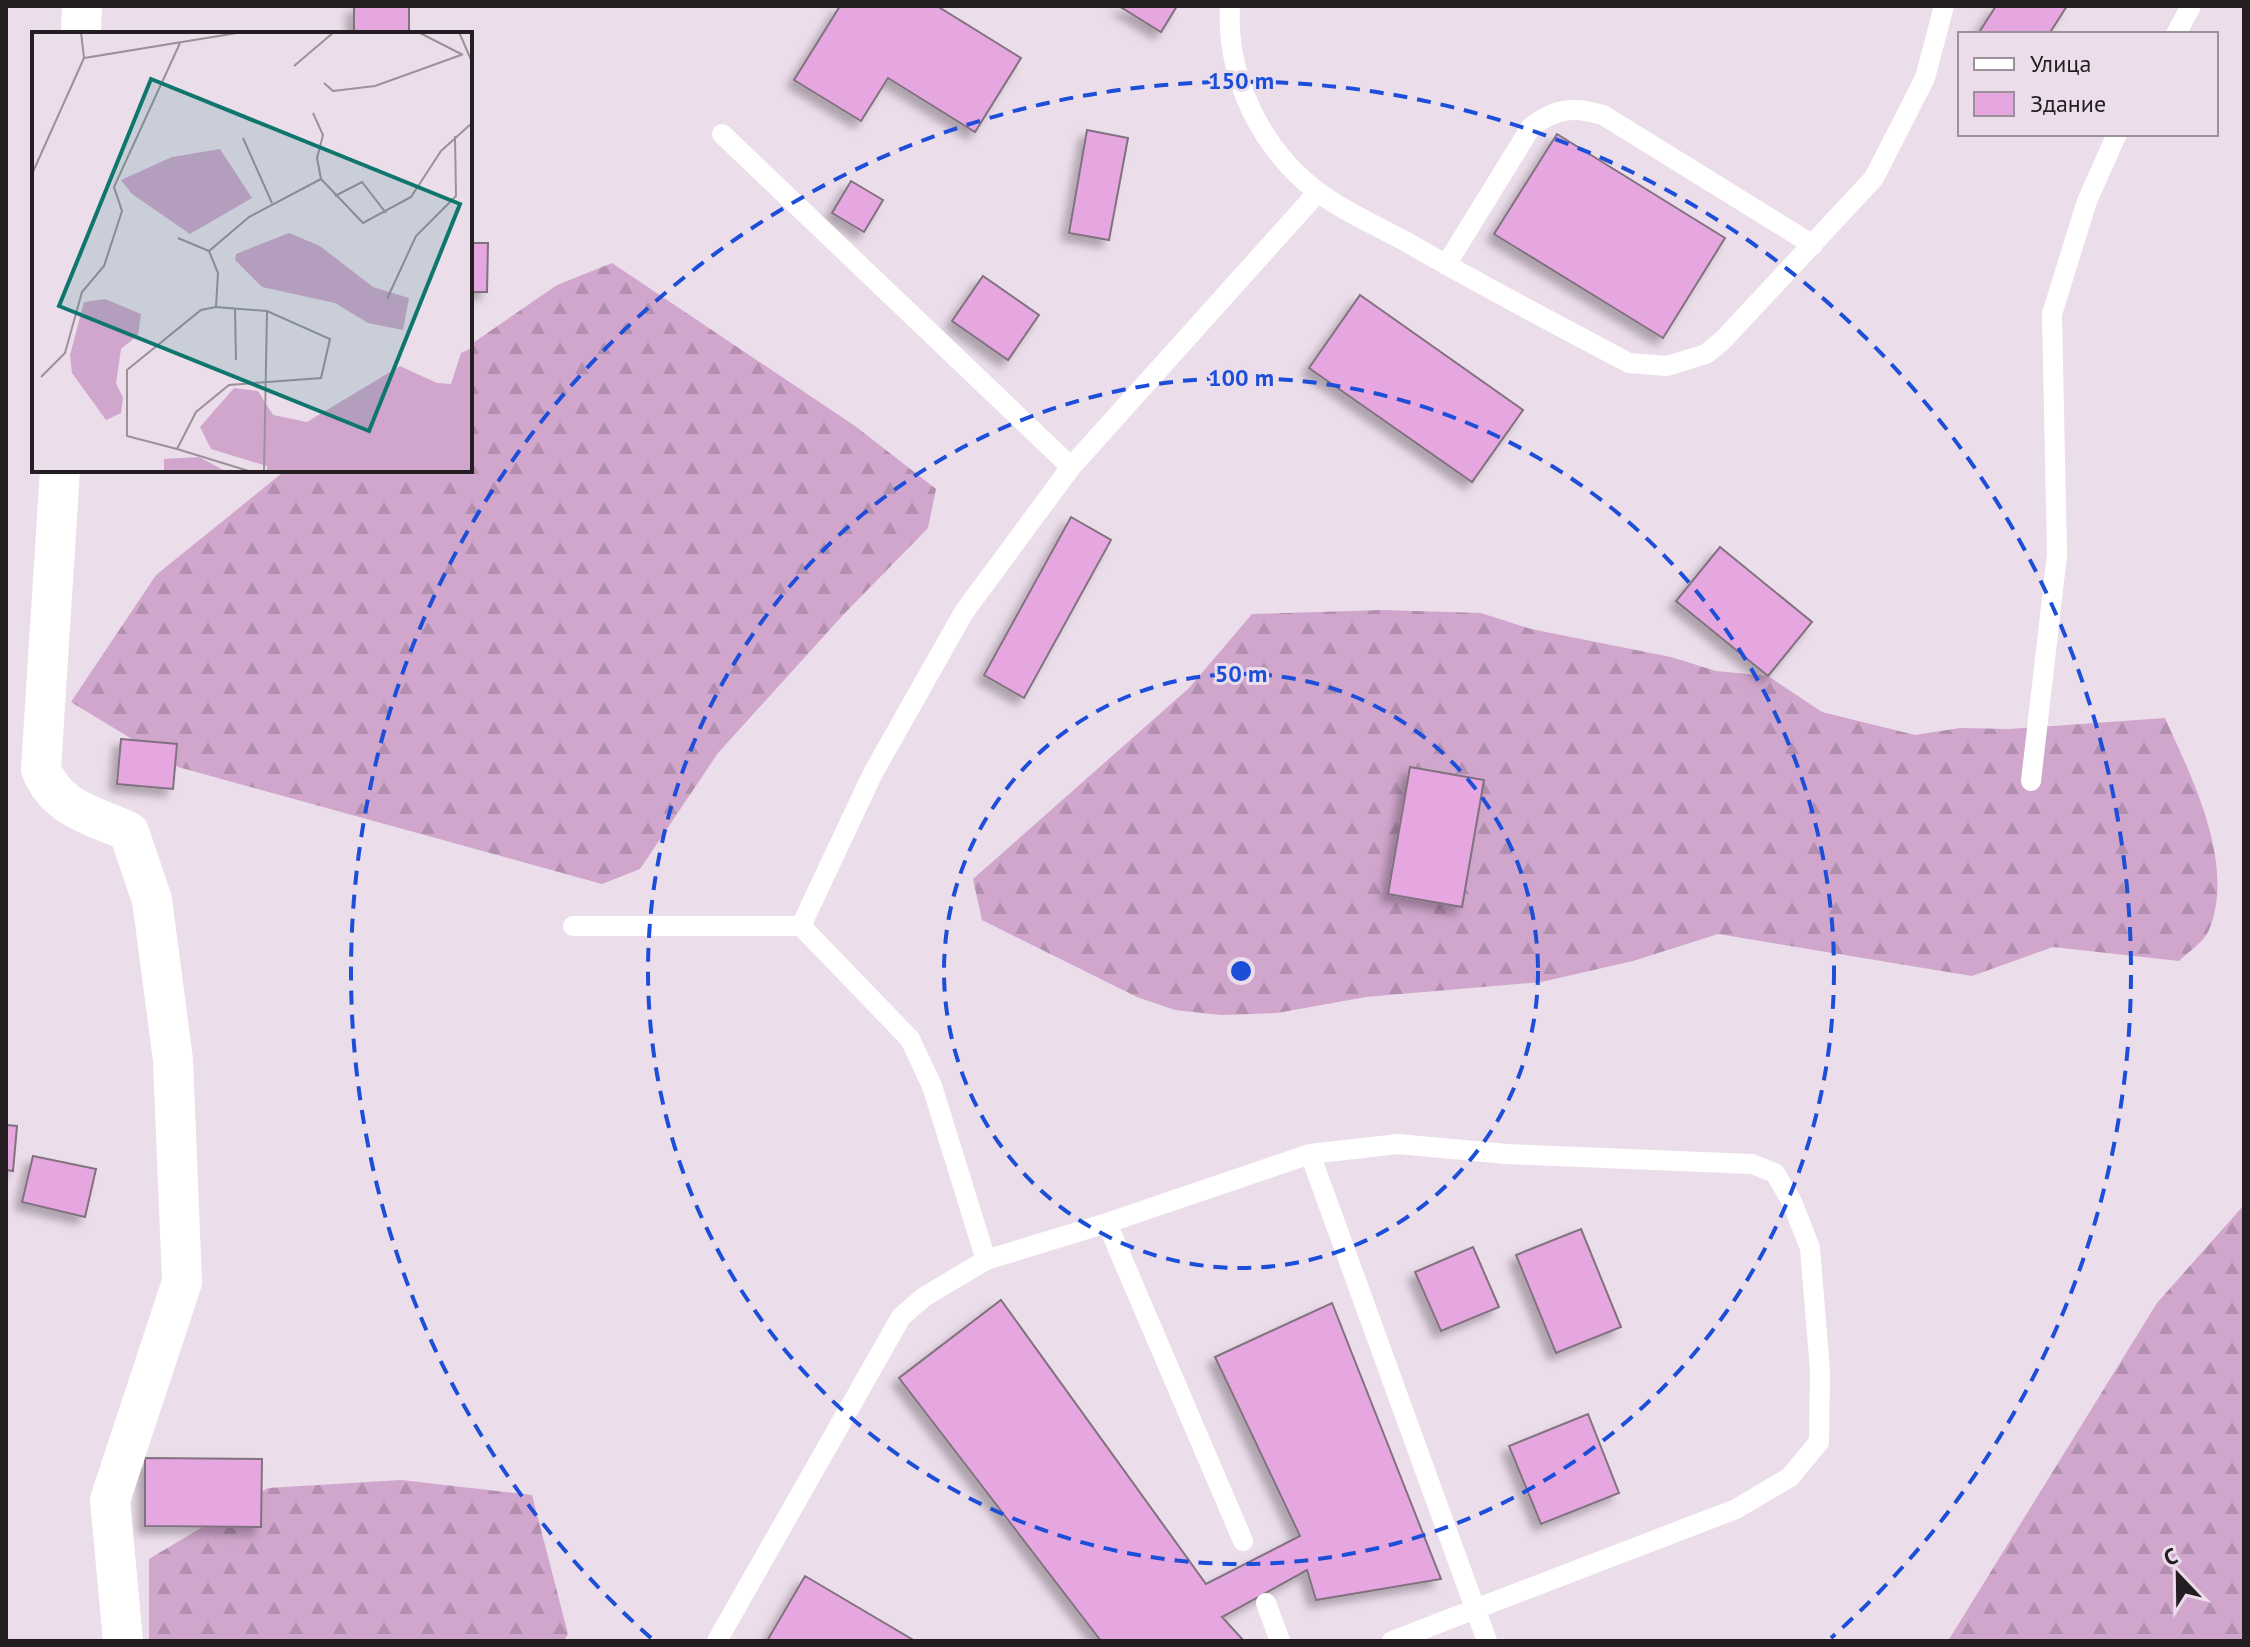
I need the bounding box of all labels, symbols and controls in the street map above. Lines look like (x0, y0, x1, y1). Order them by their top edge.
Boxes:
inset map (32, 32, 472, 472)
legend (1958, 32, 2218, 136)
text: Улица (2030, 48, 2091, 79)
text: 150 m (1208, 65, 1274, 96)
text: Здание (2030, 88, 2106, 119)
text: 100 m (1208, 362, 1274, 393)
text: 50 m (1215, 658, 1267, 689)
centre of rings (1227, 957, 1255, 985)
north arrow (2138, 1535, 2218, 1615)
text: С (2160, 1541, 2181, 1572)

